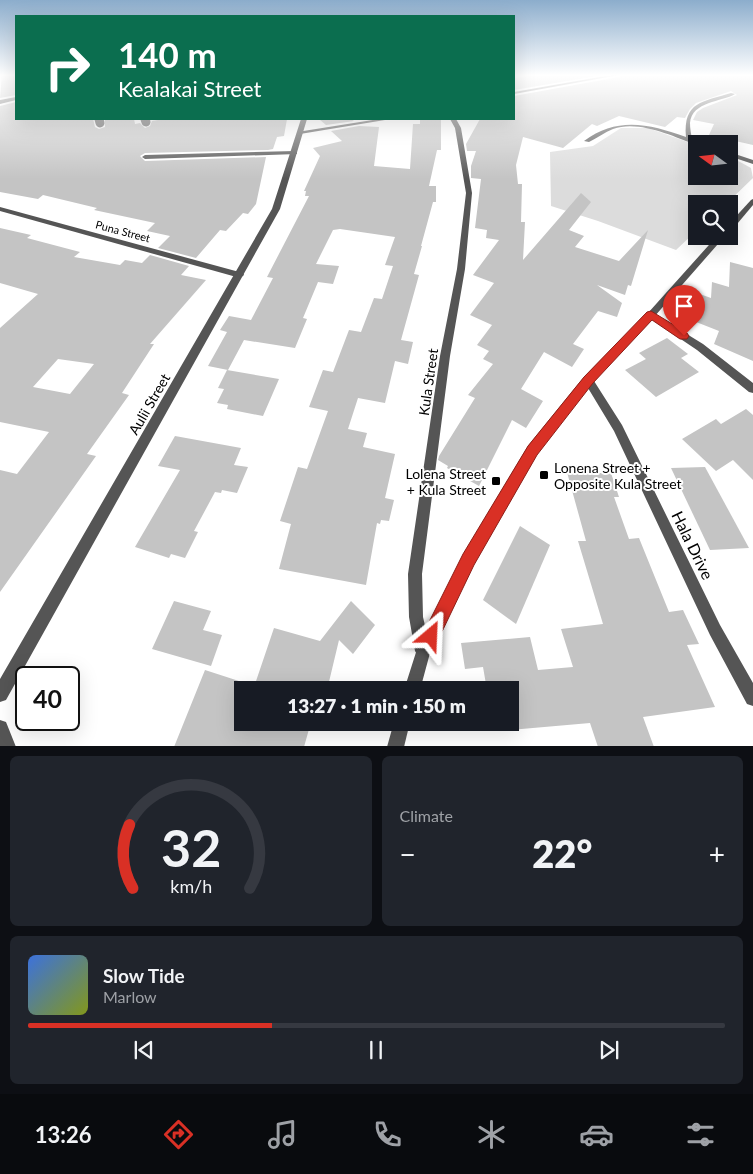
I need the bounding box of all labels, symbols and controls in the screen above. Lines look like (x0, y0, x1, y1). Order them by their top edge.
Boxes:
text: 140 m (118, 33, 217, 75)
icon: right (35, 35, 100, 100)
text: Kealakai Street (118, 75, 261, 102)
north arrow (688, 135, 738, 185)
map controls (688, 135, 738, 245)
button: search (688, 195, 738, 245)
street label: Puna Street (94, 217, 152, 245)
pin (663, 285, 705, 336)
icon: arrive (670, 292, 698, 320)
street label: Kula Street (415, 347, 441, 417)
street label: Aulii Street (125, 370, 173, 438)
place label: Lonena Street + Opposite Kula Street (554, 459, 682, 492)
place label: Lolena Street + Kula Street (405, 465, 486, 498)
marker: Lonena Street + Opposite Kula Street (538, 469, 550, 481)
marker: Lolena Street + Kula Street (490, 475, 502, 487)
street label: Hala Drive (668, 508, 718, 582)
position arrow (404, 609, 456, 661)
speed limit sign: 40 (15, 666, 80, 731)
text: 13:27 · 1 min · 150 m (287, 694, 466, 717)
text: Climate (400, 806, 453, 825)
text: 32 (161, 816, 221, 878)
text: 22° (532, 830, 592, 876)
text: − (400, 837, 416, 871)
text: + (709, 837, 725, 871)
text: km/h (170, 875, 212, 897)
text: Slow Tide (103, 964, 185, 987)
text: Marlow (103, 987, 157, 1006)
icon: previous (130, 1036, 158, 1064)
icon: pause (362, 1036, 390, 1064)
icon: next (595, 1036, 623, 1064)
icon: directions (161, 1117, 196, 1152)
icon: music (265, 1117, 300, 1152)
icon: phone (370, 1117, 405, 1152)
icon: climate (474, 1117, 509, 1152)
icon: car (579, 1117, 614, 1152)
icon: filters (683, 1117, 718, 1152)
text: 13:26 (35, 1121, 91, 1148)

